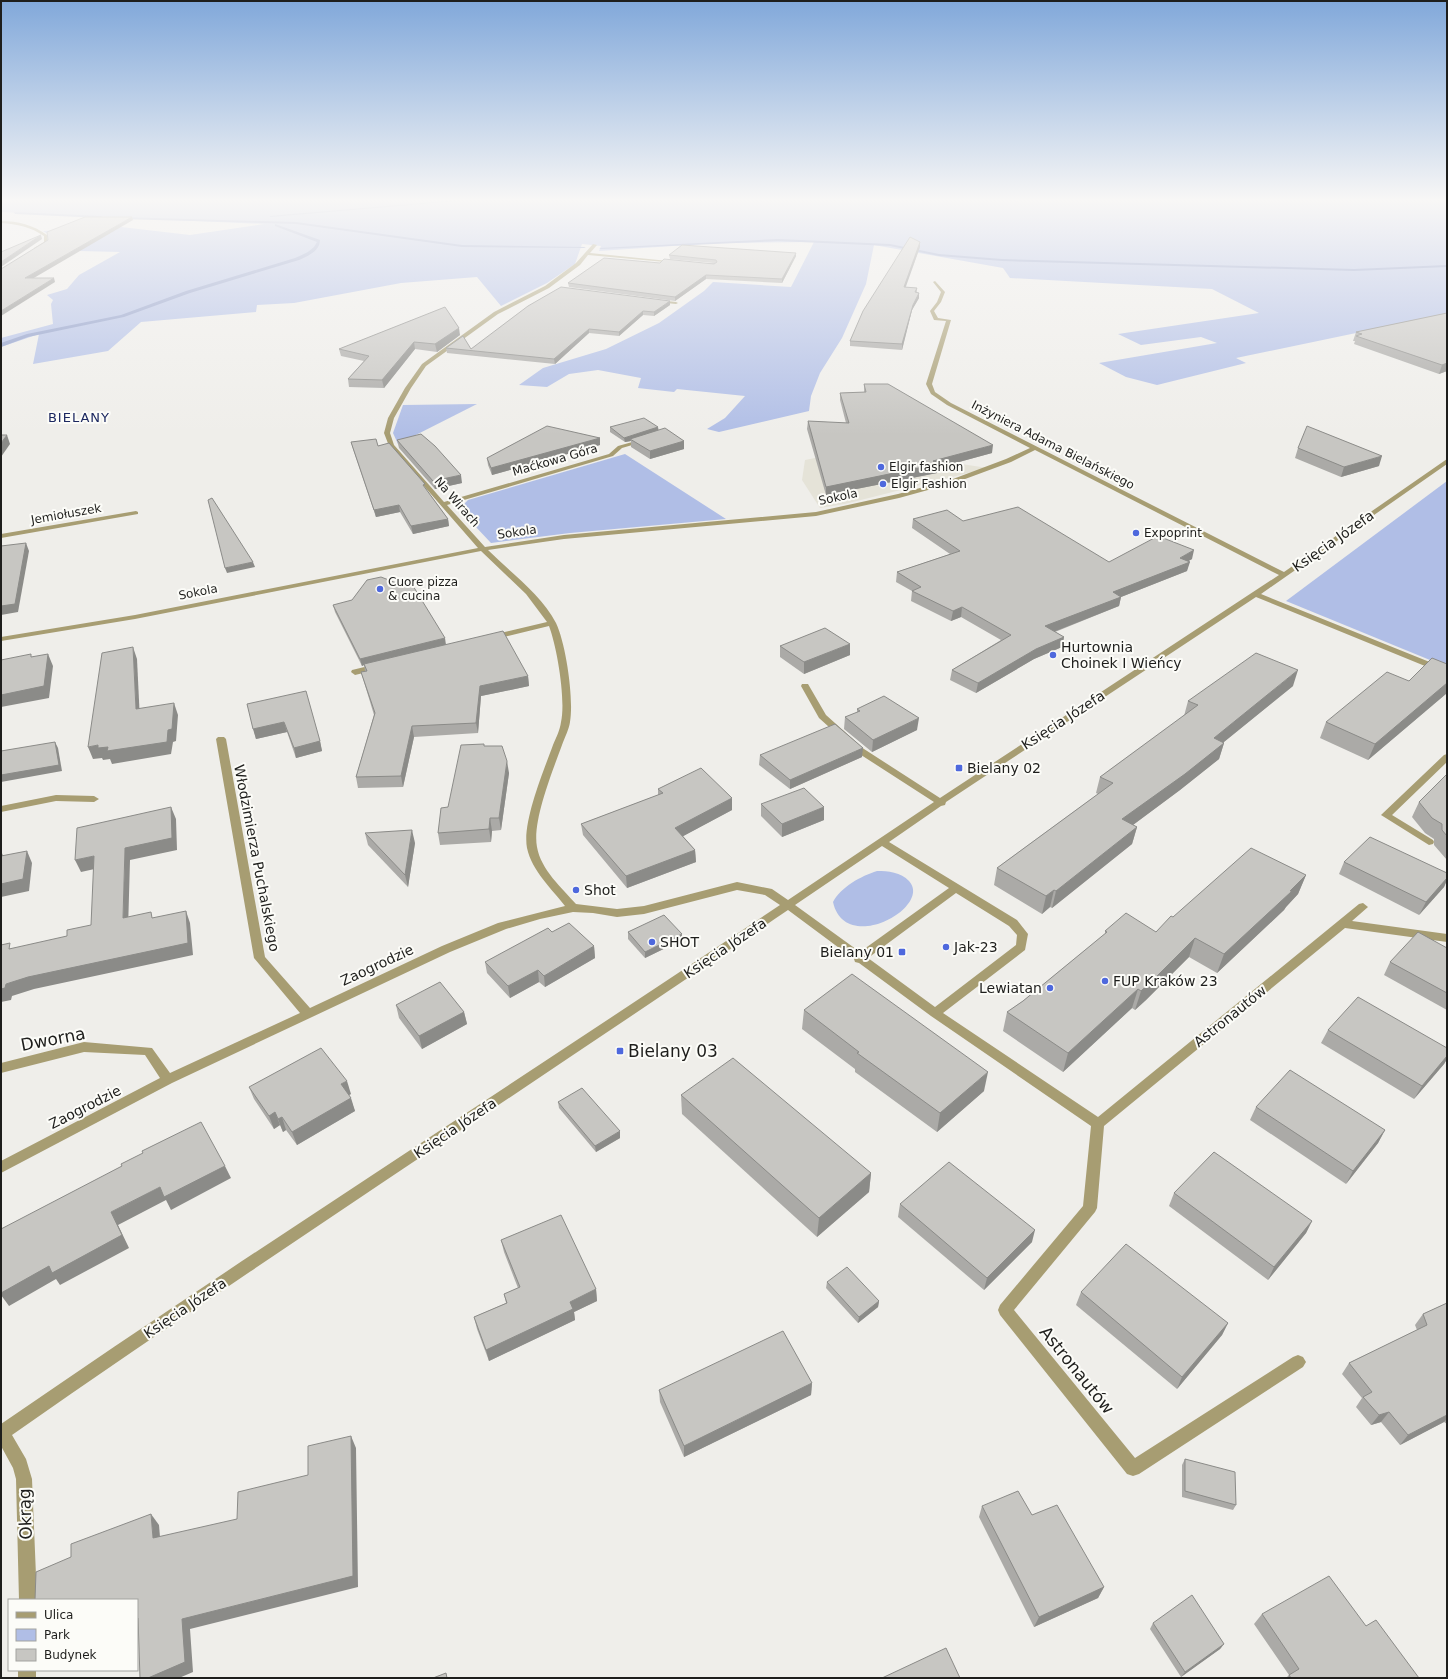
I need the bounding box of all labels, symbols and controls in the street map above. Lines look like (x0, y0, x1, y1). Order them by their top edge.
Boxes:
street label: Inżyniera Adama Bielańskiego (969, 398, 1137, 492)
district label: BIELANY (48, 410, 110, 425)
street label: Maćkowa Góra (511, 441, 599, 479)
place label: Elgir fashion (889, 460, 963, 474)
marker: Elgir fashion (876, 462, 886, 472)
street label: Na Wirach (432, 474, 482, 530)
place label: Elgir Fashion (891, 477, 967, 491)
marker: Elgir Fashion (878, 479, 888, 489)
street label: Sokola (817, 486, 859, 508)
street label: Jemiołuszek (29, 501, 102, 527)
street label: Księcia Józefa (1289, 507, 1377, 575)
street label: Sokola (496, 522, 538, 542)
place label: Expoprint (1144, 526, 1202, 540)
marker: Expoprint (1131, 528, 1141, 538)
place label: Cuore pizza & cucina (388, 575, 458, 603)
street label: Sokola (177, 581, 219, 603)
marker: Cuore pizza & cucina (375, 584, 385, 594)
place label: Hurtownia Choinek I Wieńcy (1061, 639, 1182, 671)
marker: Hurtownia Choinek I Wieńcy (1048, 650, 1058, 660)
street label: Księcia Józefa (1018, 687, 1108, 753)
place label: Bielany 02 (967, 760, 1041, 776)
street label: Włodzimierza Puchalskiego (231, 763, 283, 953)
marker: Bielany 02 (954, 763, 964, 773)
place label: Shot (584, 882, 616, 898)
marker: Shot (571, 885, 581, 895)
street label: Księcia Józefa (681, 915, 769, 981)
place label: SHOT (660, 934, 699, 950)
marker: SHOT (647, 937, 657, 947)
place label: Jak-23 (953, 939, 998, 955)
street label: Zaogrodzie (338, 941, 416, 989)
marker: Jak-23 (941, 942, 951, 952)
place label: Bielany 01 (820, 944, 894, 960)
marker: Bielany 01 (897, 947, 907, 957)
place label: FUP Kraków 23 (1113, 973, 1218, 989)
marker: FUP Kraków 23 (1100, 976, 1110, 986)
place label: Lewiatan (979, 980, 1042, 996)
street label: Astronautów (1191, 982, 1269, 1050)
marker: Lewiatan (1045, 983, 1055, 993)
street label: Dworna (19, 1023, 87, 1055)
place label: Bielany 03 (628, 1041, 718, 1061)
marker: Bielany 03 (615, 1046, 625, 1056)
street label: Zaogrodzie (46, 1082, 124, 1132)
street label: Księcia Józefa (411, 1095, 499, 1161)
street label: Księcia Józefa (141, 1275, 229, 1341)
street label: Astronautów (1036, 1322, 1119, 1418)
street label: Okrąg (14, 1488, 36, 1540)
legend (8, 1599, 138, 1671)
text: Ulica (44, 1608, 73, 1622)
text: Park (44, 1628, 70, 1642)
text: Budynek (44, 1648, 97, 1662)

